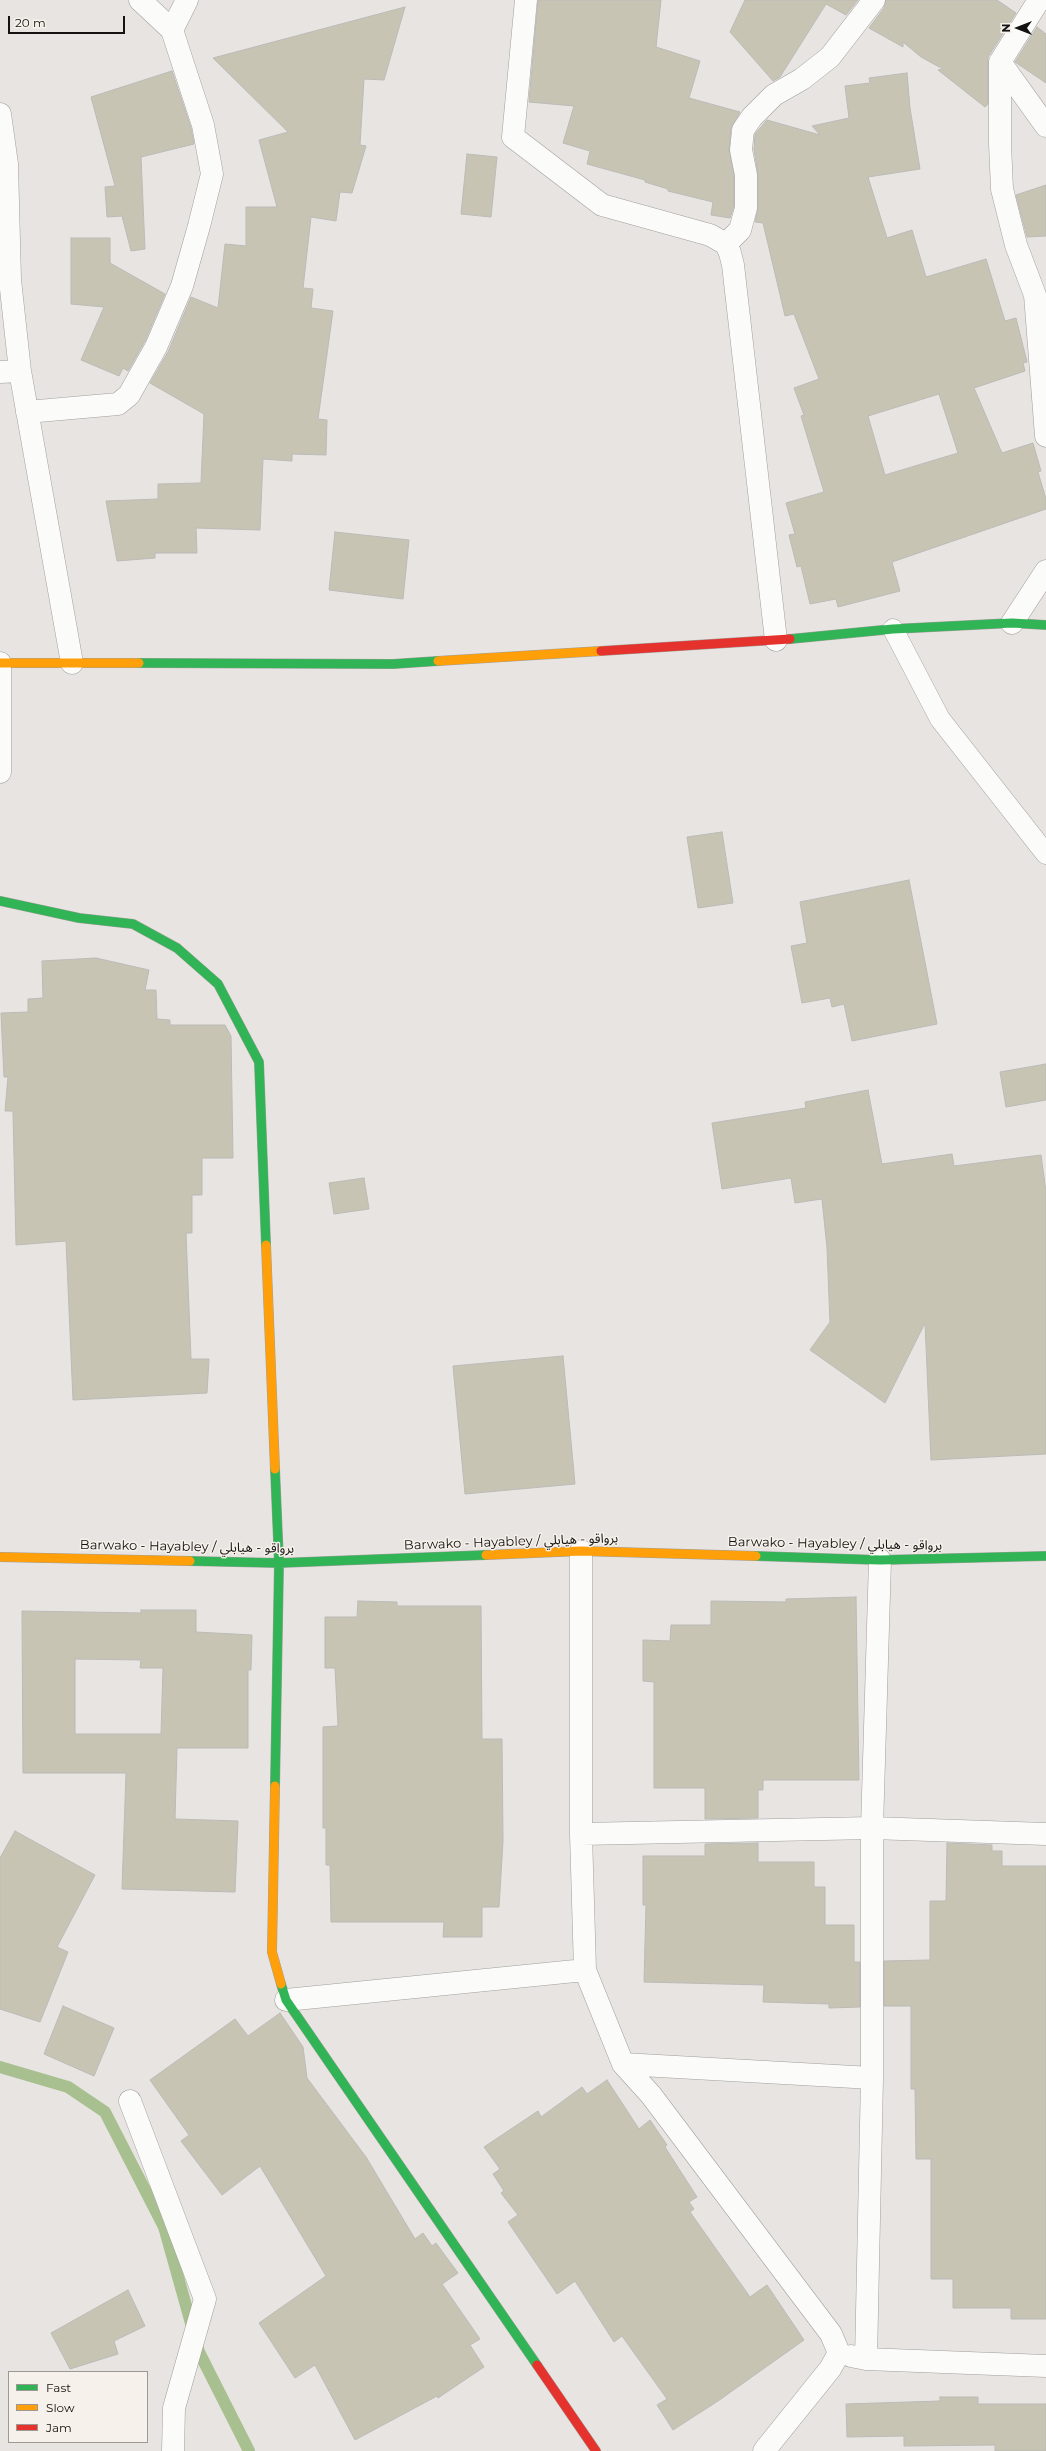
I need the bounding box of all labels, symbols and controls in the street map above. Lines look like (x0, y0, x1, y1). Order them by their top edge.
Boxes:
scale bar (10, 8, 127, 34)
north arrow (998, 8, 1038, 48)
text: 20 m (15, 15, 46, 30)
text: N (999, 24, 1013, 32)
street label: Barwako - Hayabley / برواقو - هيابلي (404, 1530, 618, 1554)
street label: Barwako - Hayabley / برواقو - هيابلي (728, 1534, 942, 1554)
street label: Barwako - Hayabley / برواقو - هيابلي (80, 1537, 294, 1557)
legend (8, 2371, 148, 2443)
text: Fast (46, 2380, 71, 2395)
text: Slow (46, 2400, 75, 2415)
text: Jam (46, 2420, 72, 2435)

